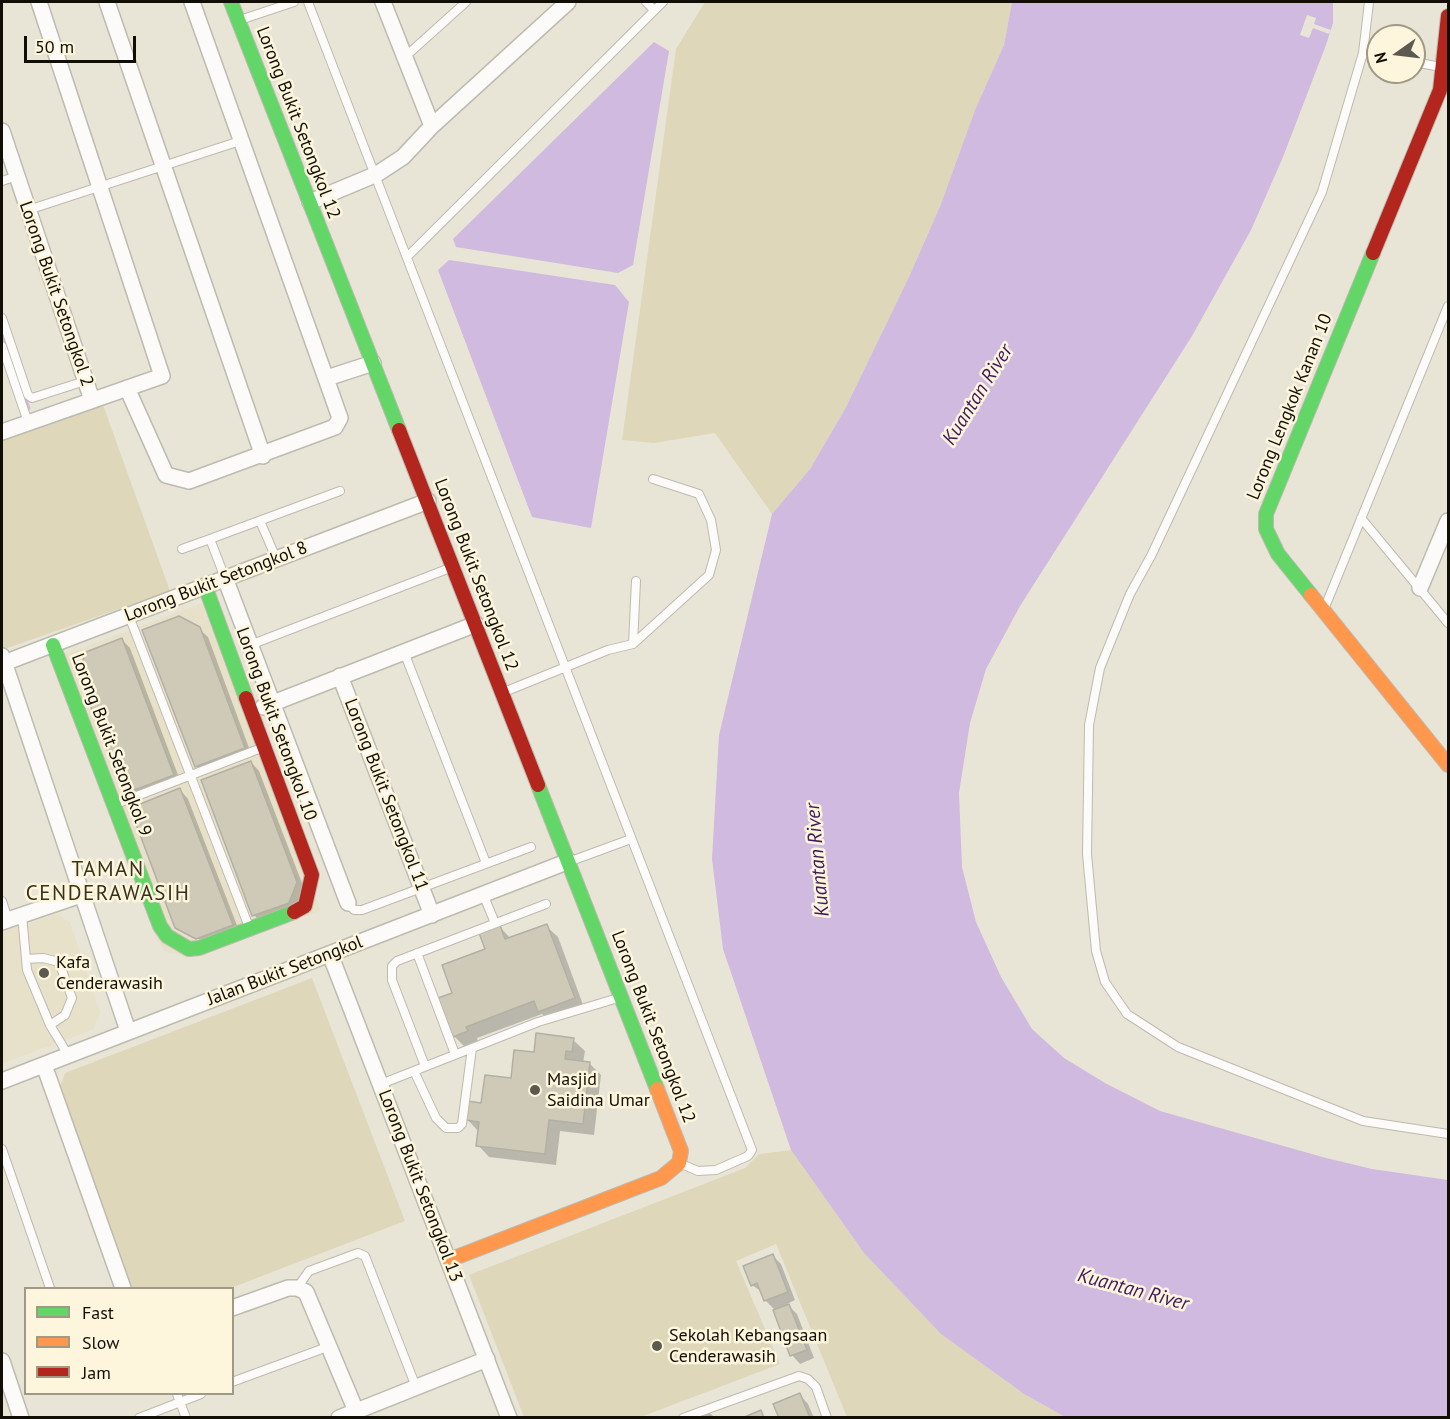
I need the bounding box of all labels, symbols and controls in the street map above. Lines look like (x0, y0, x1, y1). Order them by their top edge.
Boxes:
scale bar (27, 24, 140, 62)
street label: Lorong Bukit Setongkol 12 (251, 24, 345, 222)
north arrow (1366, 24, 1426, 84)
text: 50 m (35, 35, 74, 58)
text: N (1370, 50, 1391, 65)
street label: Lorong Bukit Setongkol 2 (14, 199, 98, 389)
street label: Lorong Lengkok Kanan 10 (1243, 311, 1337, 503)
water label: Kuantan River (938, 340, 1018, 450)
street label: Lorong Bukit Setongkol 12 (429, 476, 523, 674)
street label: Lorong Bukit Setongkol 8 (121, 537, 311, 627)
street label: Lorong Bukit Setongkol 10 (231, 624, 321, 824)
street label: Lorong Bukit Setongkol 9 (66, 650, 156, 840)
street label: Lorong Bukit Setongkol 11 (339, 696, 433, 894)
water label: Kuantan River (801, 802, 835, 918)
district label: TAMAN CENDERAWASIH (26, 857, 190, 907)
street label: Lorong Bukit Setongkol 12 (606, 928, 700, 1126)
street label: Jalan Bukit Setongkol (204, 931, 366, 1011)
place label: Kafa Cenderawasih (56, 952, 163, 994)
marker: Kafa Cenderawasih (37, 966, 51, 980)
place label: Masjid Saidina Umar (547, 1069, 650, 1112)
marker: Masjid Saidina Umar (528, 1083, 542, 1097)
street label: Lorong Bukit Setongkol 13 (373, 1087, 467, 1285)
water label: Kuantan River (1075, 1264, 1191, 1316)
legend (24, 1287, 234, 1395)
text: Fast (82, 1301, 114, 1324)
place label: Sekolah Kebangsaan Cenderawasih (669, 1325, 827, 1368)
text: Slow (82, 1331, 120, 1354)
marker: Sekolah Kebangsaan Cenderawasih (650, 1339, 664, 1353)
text: Jam (82, 1361, 111, 1384)

